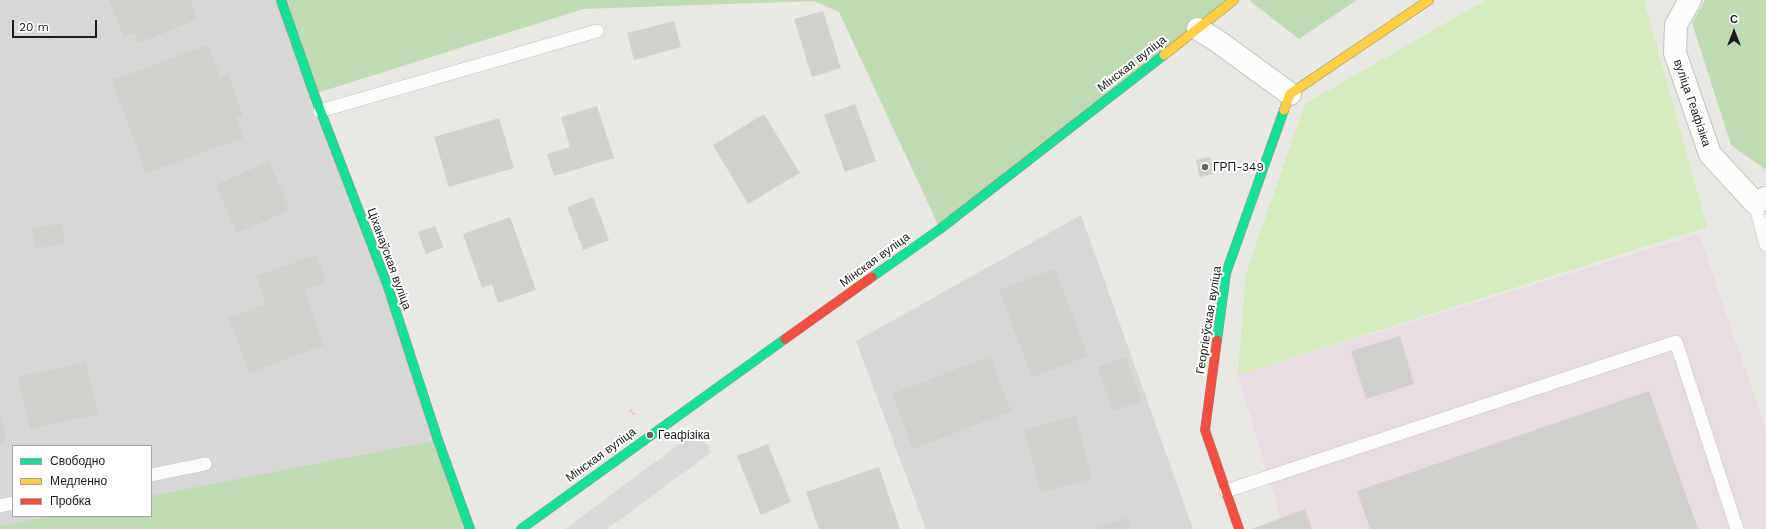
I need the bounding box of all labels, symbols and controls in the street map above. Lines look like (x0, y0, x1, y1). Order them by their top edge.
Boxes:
scale bar (14, 12, 99, 38)
north arrow (1714, 12, 1754, 52)
text: С (1730, 13, 1738, 26)
text: 20 m (19, 20, 49, 34)
street label: Мінская вуліца (1095, 33, 1169, 95)
street label: вуліца Геафізіка (1670, 58, 1714, 148)
place label: ГРП-349 (1213, 160, 1264, 174)
marker: ГРП-349 (1200, 162, 1210, 172)
street label: Ціханаўская вуліца (364, 206, 414, 312)
street label: Мінская вуліца (837, 230, 913, 290)
street label: Георгіеўская вуліца (1193, 265, 1225, 375)
street label: Мінская вуліца (563, 425, 639, 485)
place label: Геафізіка (658, 428, 710, 442)
marker: Геафізіка (645, 430, 655, 440)
legend (12, 445, 152, 517)
text: Свободно (50, 454, 105, 468)
text: Медленно (50, 474, 107, 488)
text: Пробка (50, 494, 91, 508)

